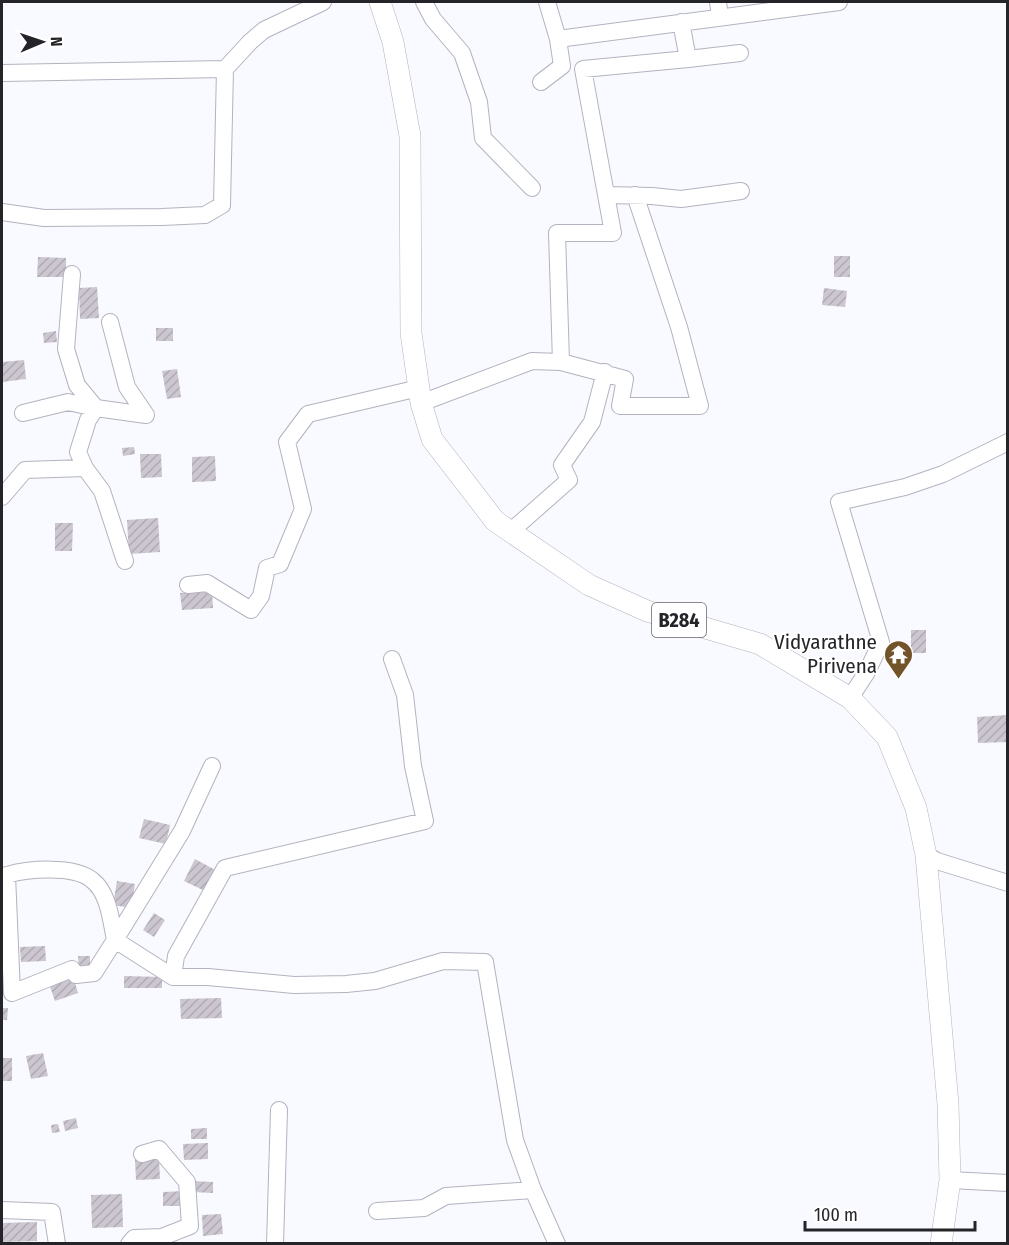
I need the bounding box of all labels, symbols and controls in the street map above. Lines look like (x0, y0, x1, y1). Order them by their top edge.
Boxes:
north arrow (12, 12, 72, 72)
text: N (47, 36, 66, 47)
road number: B284 (652, 603, 706, 637)
place label: Vidyarathne Pirivena (774, 629, 877, 679)
temple icon: Vidyarathne Pirivena (882, 638, 914, 680)
scale bar (805, 1194, 974, 1232)
text: 100 m (814, 1204, 858, 1226)

